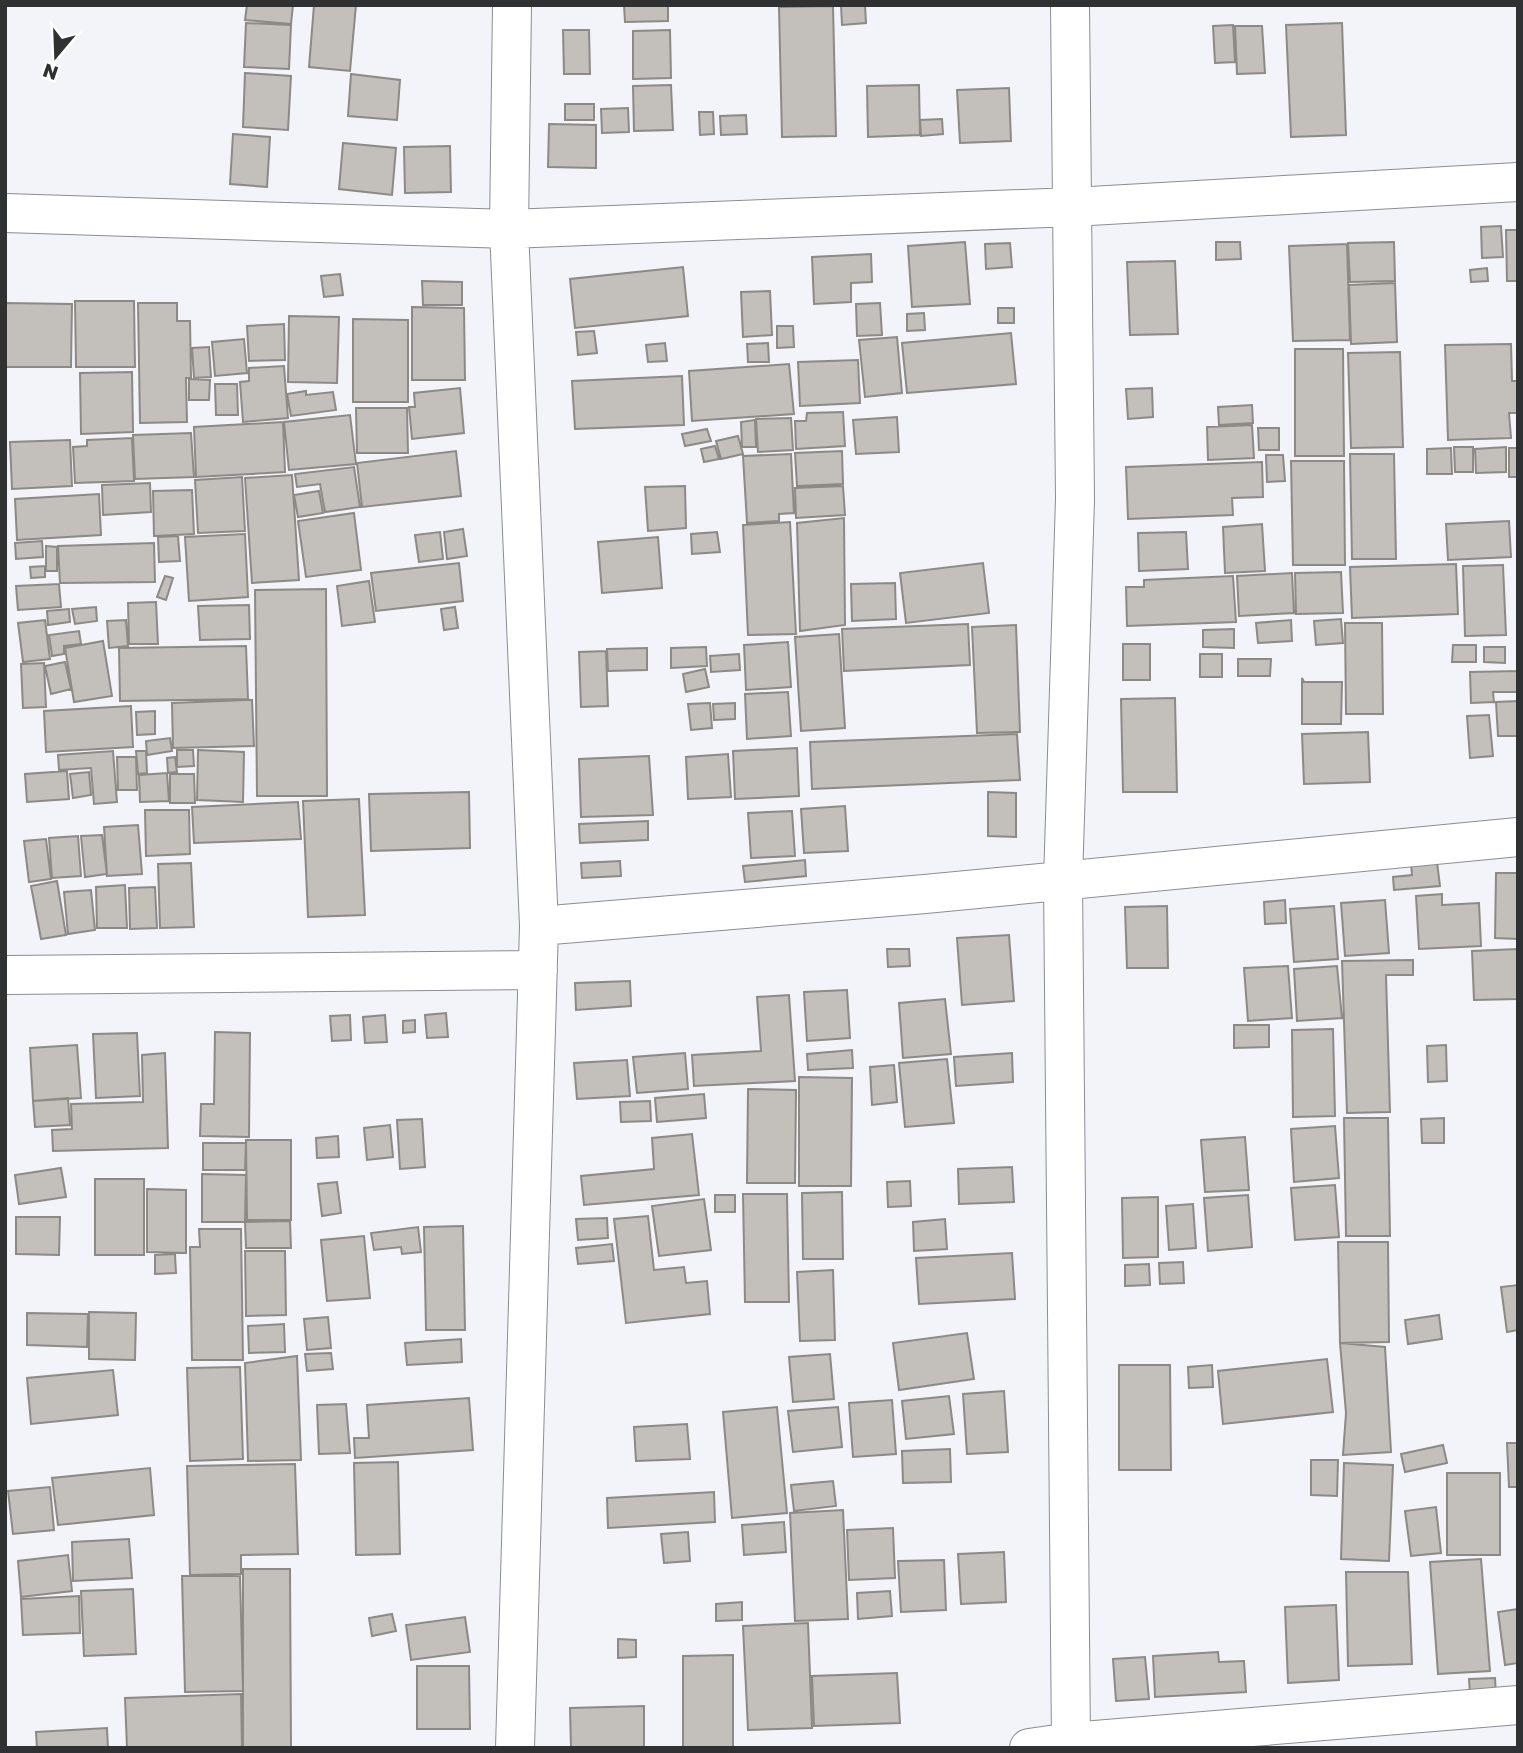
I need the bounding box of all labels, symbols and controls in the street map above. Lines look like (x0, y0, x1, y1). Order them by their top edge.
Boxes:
north arrow (21, 21, 91, 91)
text: N (40, 59, 61, 86)

